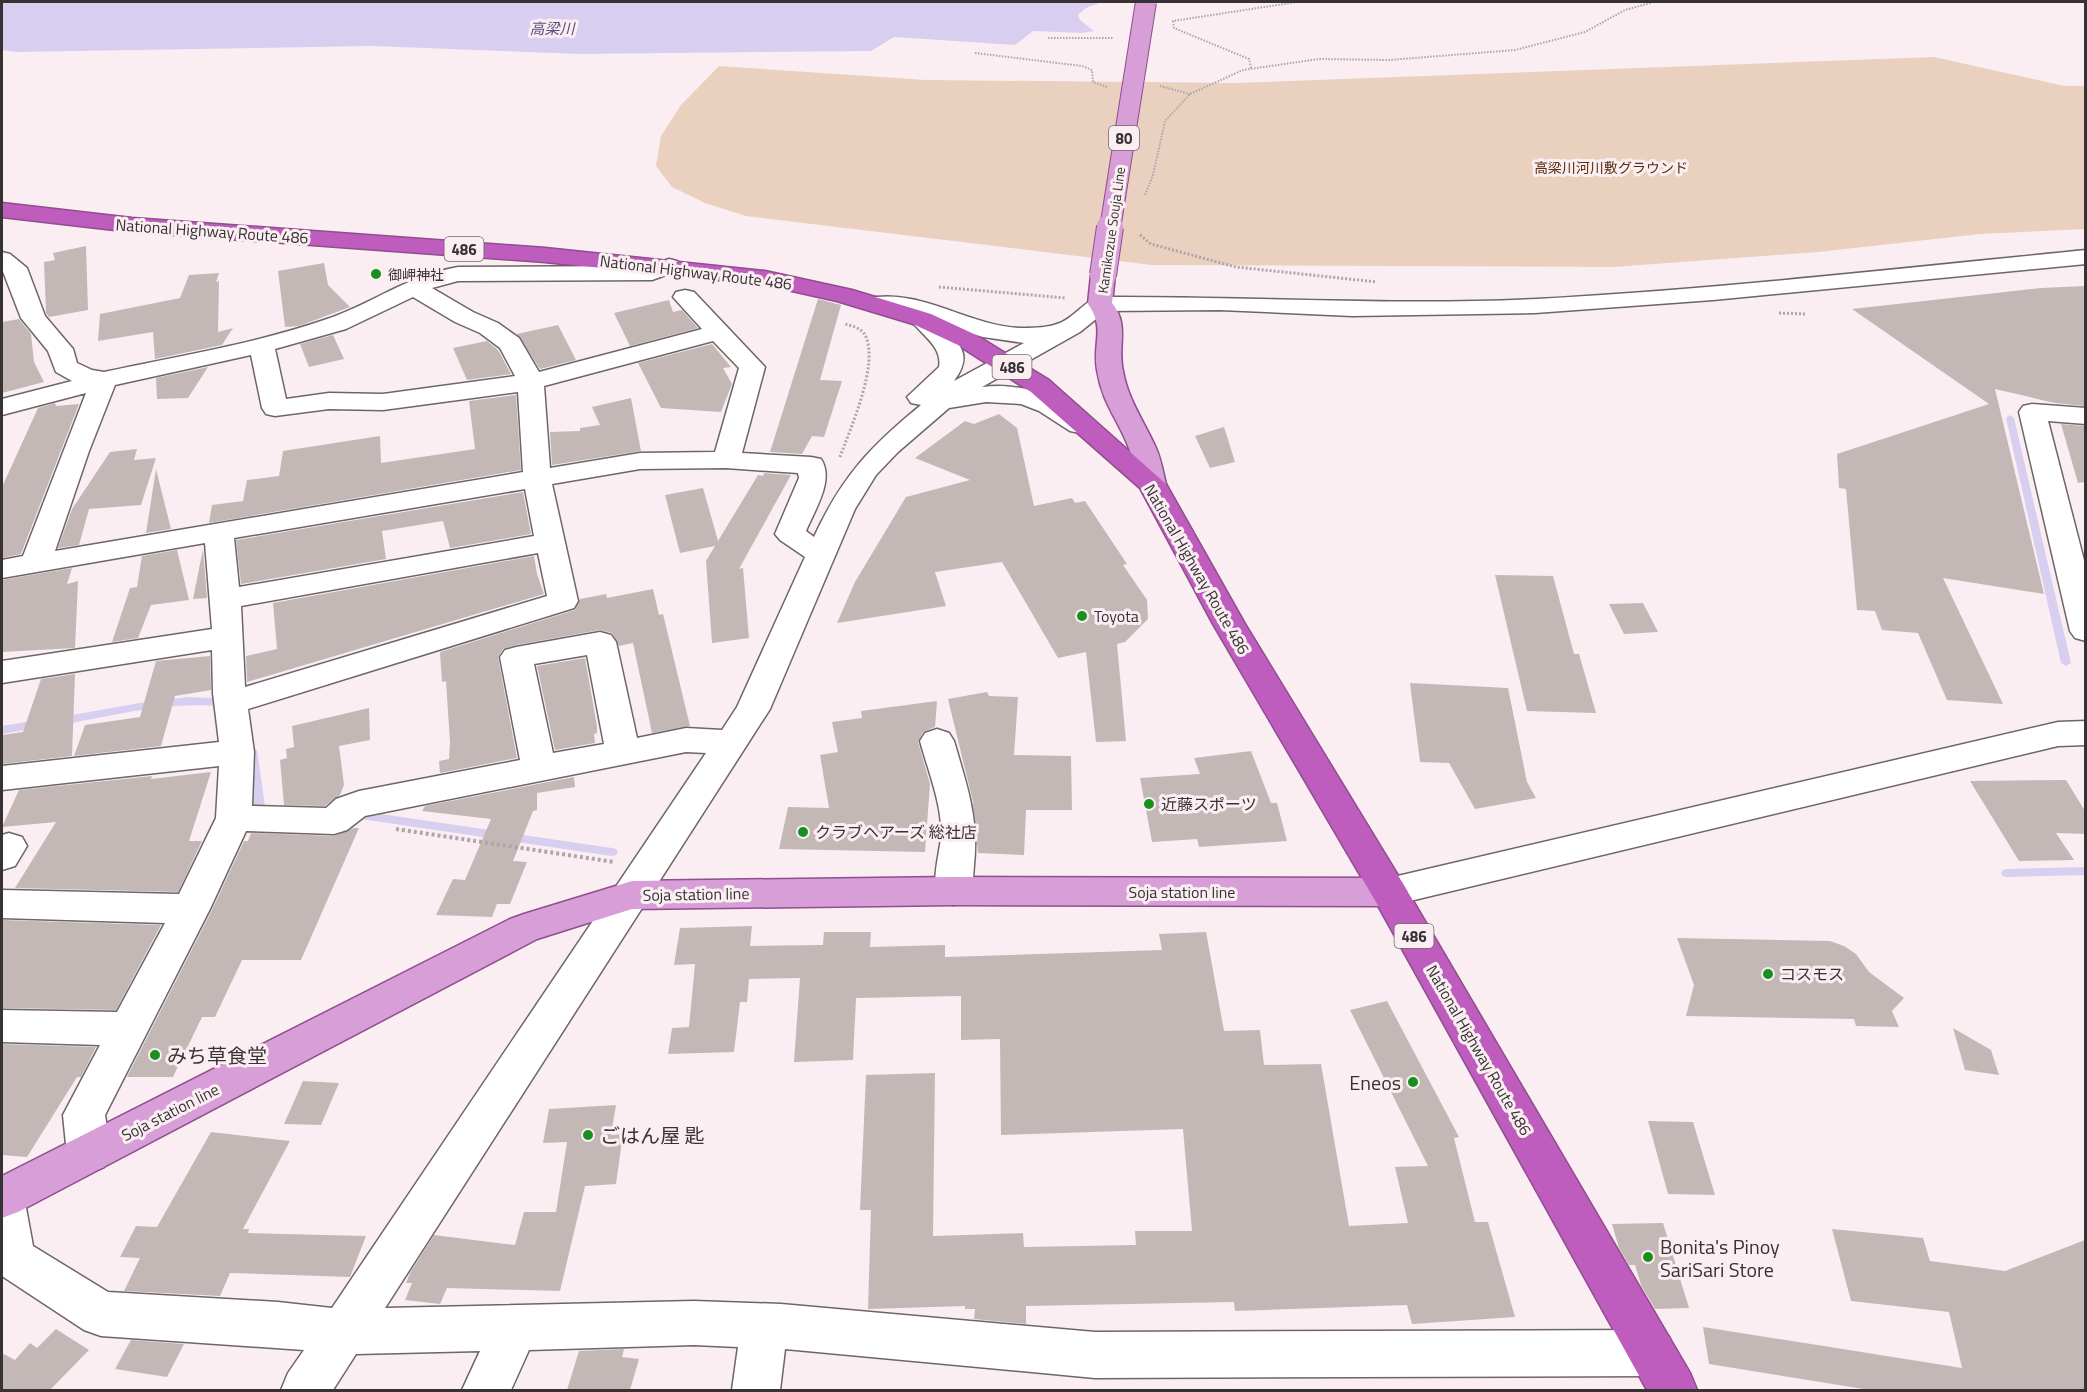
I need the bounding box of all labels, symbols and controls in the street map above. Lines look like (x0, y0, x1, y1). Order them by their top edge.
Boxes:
water label: 高梁川 (529, 17, 576, 40)
road number: 80 (1109, 126, 1139, 150)
park label: 高梁川河川敷グラウンド (1534, 157, 1688, 178)
street label: Kamikozue Souja Line (1092, 165, 1130, 295)
street label: National Highway Route 486 (115, 212, 309, 250)
road number: 486 (444, 237, 484, 261)
street label: National Highway Route 486 (599, 248, 793, 296)
place label: 御岬神社 (388, 264, 444, 285)
marker: 御岬神社 (369, 267, 383, 281)
road number: 486 (992, 355, 1032, 379)
street label: National Highway Route 486 (1138, 479, 1256, 659)
place label: Toyota (1094, 604, 1139, 628)
marker: Toyota (1075, 609, 1089, 623)
place label: 近藤スポーツ (1161, 792, 1257, 816)
marker: 近藤スポーツ (1142, 797, 1156, 811)
place label: クラブヘアーズ 総社店 (815, 820, 977, 844)
marker: クラブヘアーズ 総社店 (796, 825, 810, 839)
street label: Soja station line (1129, 880, 1235, 904)
street label: Soja station line (642, 881, 750, 907)
road number: 486 (1394, 924, 1434, 948)
street label: National Highway Route 486 (1420, 960, 1538, 1140)
place label: コスモス (1780, 962, 1844, 986)
marker: コスモス (1761, 967, 1775, 981)
place label: みち草食堂 (167, 1040, 267, 1071)
marker: みち草食堂 (148, 1048, 162, 1062)
place label: Eneos (1349, 1067, 1401, 1098)
marker: Eneos (1406, 1075, 1420, 1089)
street label: Soja station line (117, 1077, 223, 1147)
place label: ごはん屋 匙 (600, 1120, 704, 1151)
marker: ごはん屋 匙 (581, 1128, 595, 1142)
place label: Bonita's Pinoy SariSari Store (1660, 1231, 1780, 1285)
marker: Bonita's Pinoy SariSari Store (1641, 1250, 1655, 1264)

